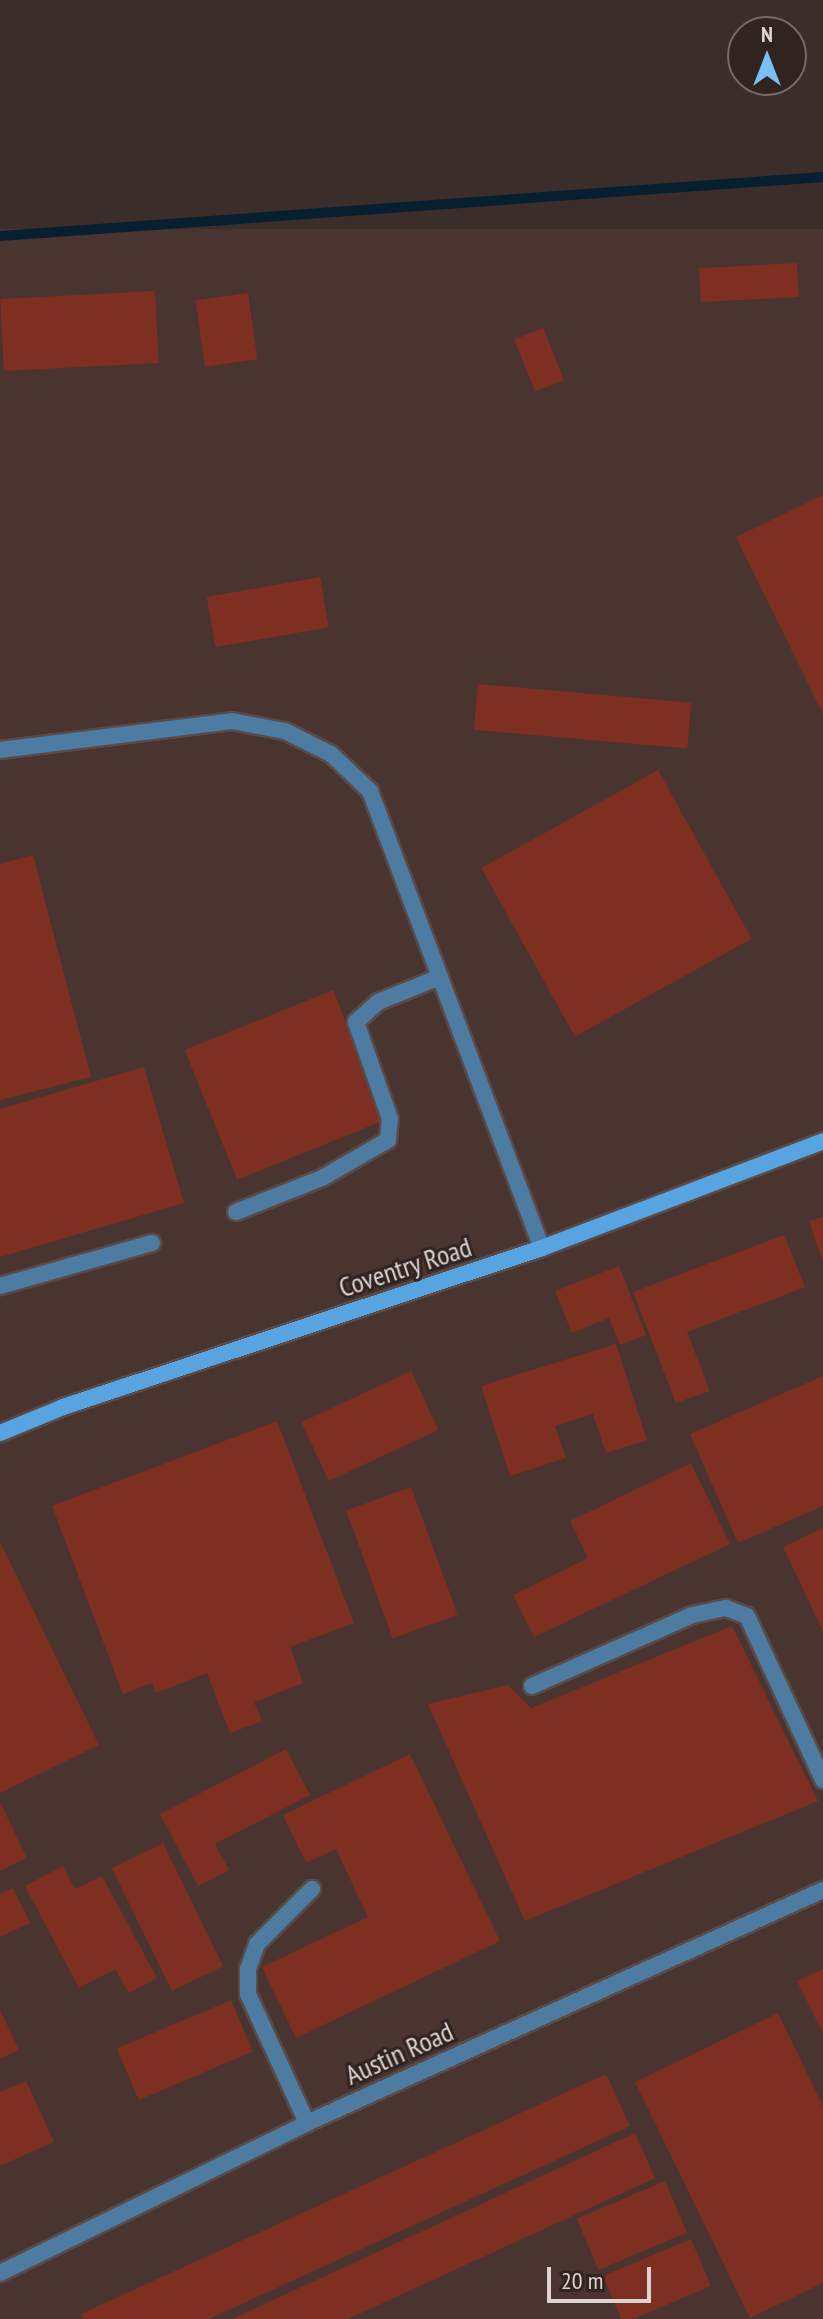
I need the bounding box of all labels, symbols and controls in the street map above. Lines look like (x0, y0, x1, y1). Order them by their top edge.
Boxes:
north arrow (727, 16, 807, 96)
text: N (761, 20, 773, 48)
street label: Coventry Road (334, 1230, 476, 1304)
street label: Austin Road (340, 2014, 458, 2092)
scale bar (551, 2251, 655, 2301)
text: 20 m (561, 2265, 603, 2296)

